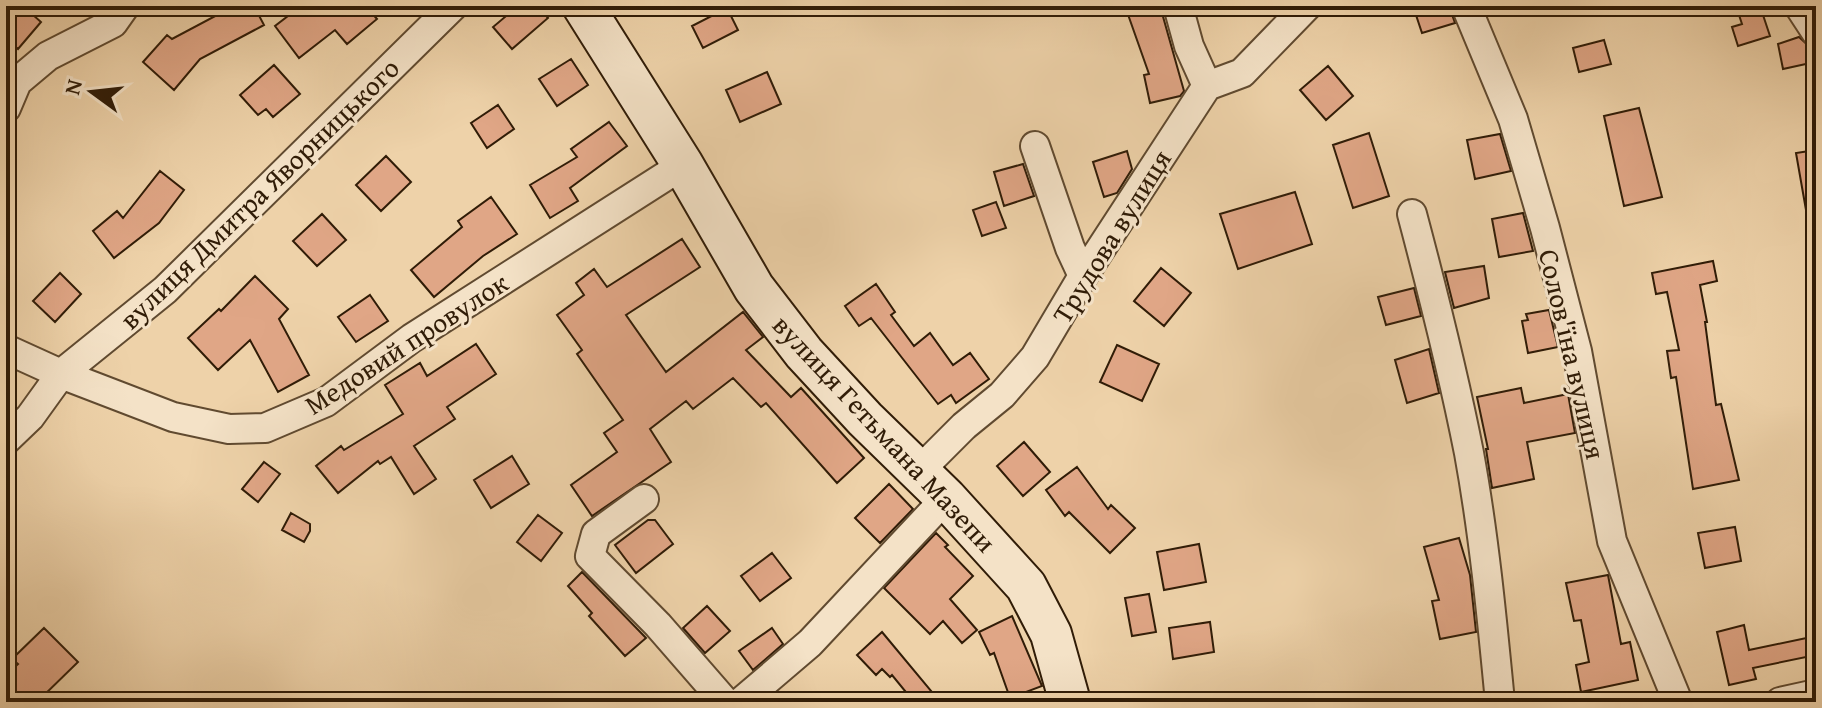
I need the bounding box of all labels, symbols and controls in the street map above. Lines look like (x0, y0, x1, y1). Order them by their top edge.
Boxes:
street label: вулиця Дмитра Яворницького (110, 48, 408, 338)
north arrow (52, 52, 132, 132)
text: N (55, 75, 90, 98)
street label: Трудова вулиця (1041, 141, 1181, 331)
street label: Солов'їна вулиця (1529, 245, 1617, 463)
street label: Медовий провулок (296, 262, 516, 424)
street label: вулиця Гетьмана Мазепи (764, 305, 1006, 561)

